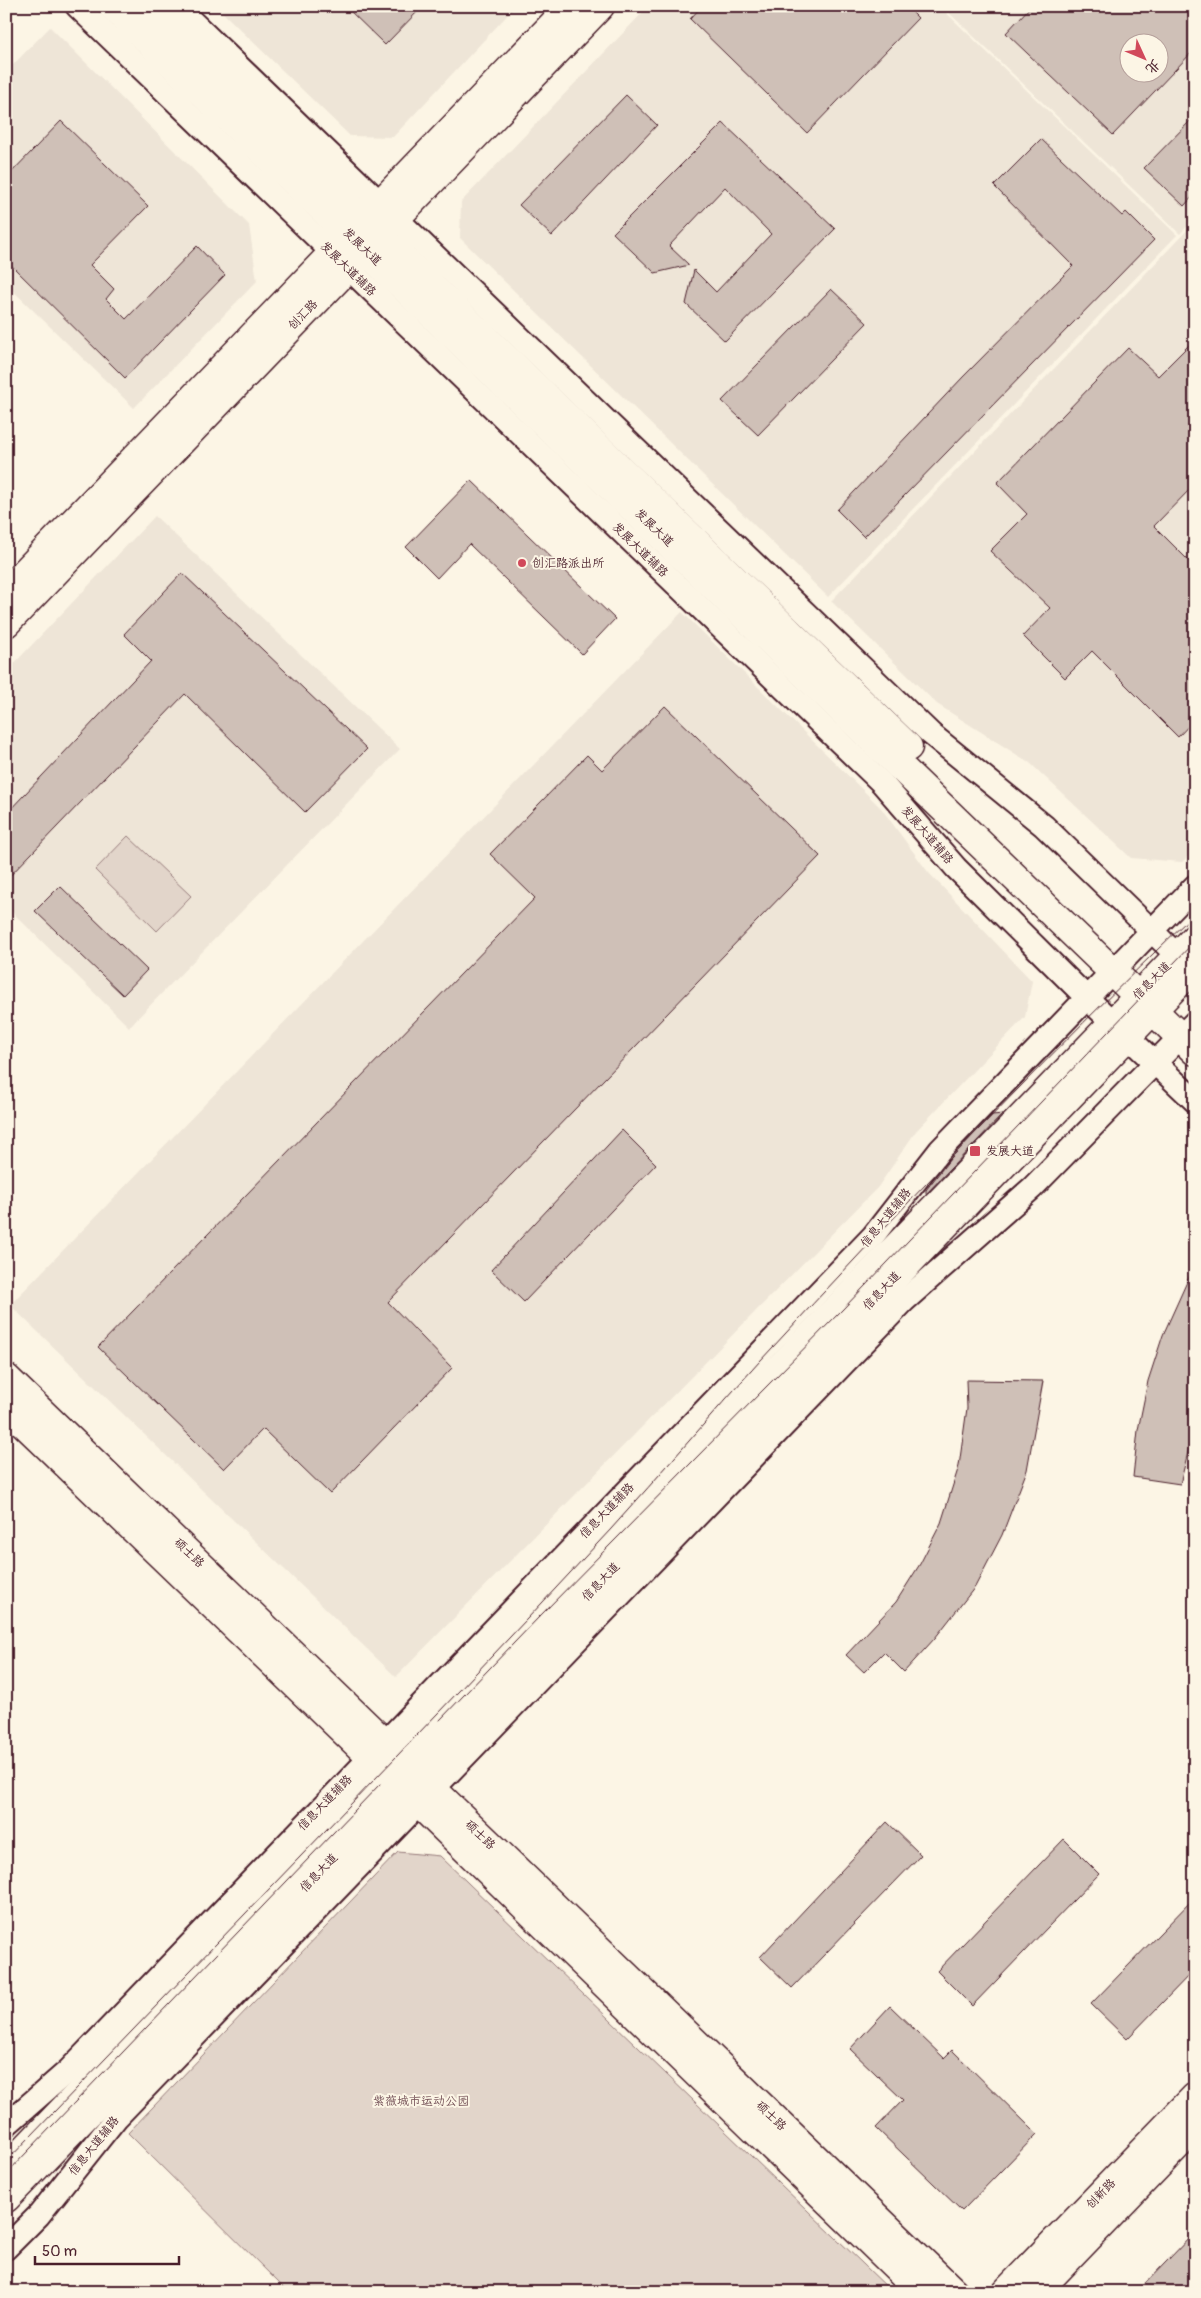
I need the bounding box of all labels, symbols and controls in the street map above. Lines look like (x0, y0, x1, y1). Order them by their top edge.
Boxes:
north arrow (1118, 32, 1168, 82)
text: 北 (1142, 56, 1164, 78)
street label: 发展大道 (340, 225, 384, 269)
street label: 发展大道辅路 (317, 239, 379, 299)
street label: 创汇路 (285, 297, 321, 333)
street label: 发展大道 (632, 506, 676, 550)
street label: 发展大道辅路 (609, 520, 671, 580)
place label: 创汇路派出所 (532, 556, 605, 571)
marker: 创汇路派出所 (516, 557, 528, 569)
street label: 发展大道辅路 (898, 803, 956, 867)
street label: 信息大道 (1130, 959, 1174, 1003)
marker: 发展大道 (968, 1144, 982, 1158)
place label: 发展大道 (986, 1144, 1034, 1159)
street label: 信息大道辅路 (858, 1185, 914, 1251)
street label: 信息大道 (860, 1269, 904, 1313)
street label: 信息大道辅路 (577, 1480, 637, 1542)
street label: 硕士路 (171, 1535, 207, 1571)
street label: 信息大道 (579, 1560, 623, 1604)
street label: 信息大道辅路 (295, 1772, 355, 1834)
street label: 硕士路 (462, 1817, 498, 1853)
street label: 信息大道 (297, 1851, 341, 1895)
park label: 紫薇城市运动公园 (373, 2094, 469, 2109)
street label: 硕士路 (753, 2098, 789, 2134)
street label: 信息大道辅路 (66, 2113, 122, 2179)
street label: 创新路 (1083, 2176, 1119, 2212)
scale bar (35, 2233, 179, 2265)
text: 50 m (42, 2242, 77, 2261)

